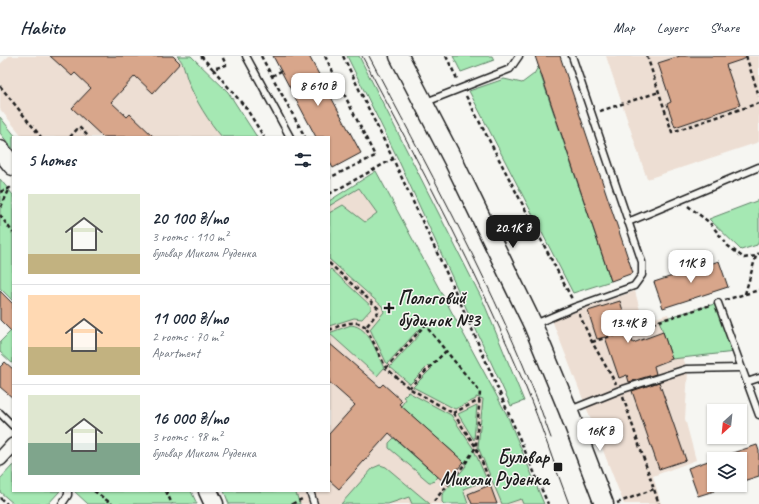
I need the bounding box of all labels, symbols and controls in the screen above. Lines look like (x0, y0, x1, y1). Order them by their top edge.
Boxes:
text: Habito (20, 16, 65, 40)
text: Map (613, 19, 635, 36)
text: Layers (657, 19, 688, 36)
text: Share (710, 19, 739, 36)
pin: 8 610 ₴ (281, 73, 355, 107)
text: 8 610 ₴ (300, 78, 336, 94)
icon: filters (292, 149, 314, 171)
text: 5 homes (28, 150, 76, 171)
text: 20 100 ₴/mo (152, 208, 228, 229)
icon: home (60, 210, 108, 258)
pin: 20.1K ₴ (476, 215, 550, 249)
text: 20.1K ₴ (495, 220, 531, 236)
text: 3 rooms · 110 m² (152, 229, 228, 245)
text: бульвар Миколи Руденка (152, 245, 256, 261)
pin: 11K ₴ (663, 250, 719, 284)
text: 11K ₴ (677, 255, 705, 271)
place label: Пологовий будинок №3 (398, 286, 482, 332)
marker: Пологовий будинок №3 (383, 302, 395, 314)
text: 11 000 ₴/mo (152, 308, 228, 329)
pin: 13.4K ₴ (591, 310, 665, 344)
icon: home (60, 311, 108, 359)
text: 13.4K ₴ (610, 315, 646, 331)
text: 2 rooms · 70 m² (152, 329, 222, 345)
text: Apartment (152, 345, 200, 361)
north arrow (707, 404, 747, 444)
map controls (707, 404, 747, 492)
text: 16 000 ₴/mo (152, 408, 228, 429)
icon: home (60, 411, 108, 459)
pin: 16K ₴ (572, 418, 628, 452)
text: 16K ₴ (586, 423, 614, 439)
text: 3 rooms · 98 m² (152, 429, 222, 445)
text: бульвар Миколи Руденка (152, 445, 256, 461)
place label: Бульвар Миколи Руденка (440, 445, 551, 491)
button: layers (707, 452, 747, 492)
marker: Бульвар Миколи Руденка (552, 461, 564, 473)

